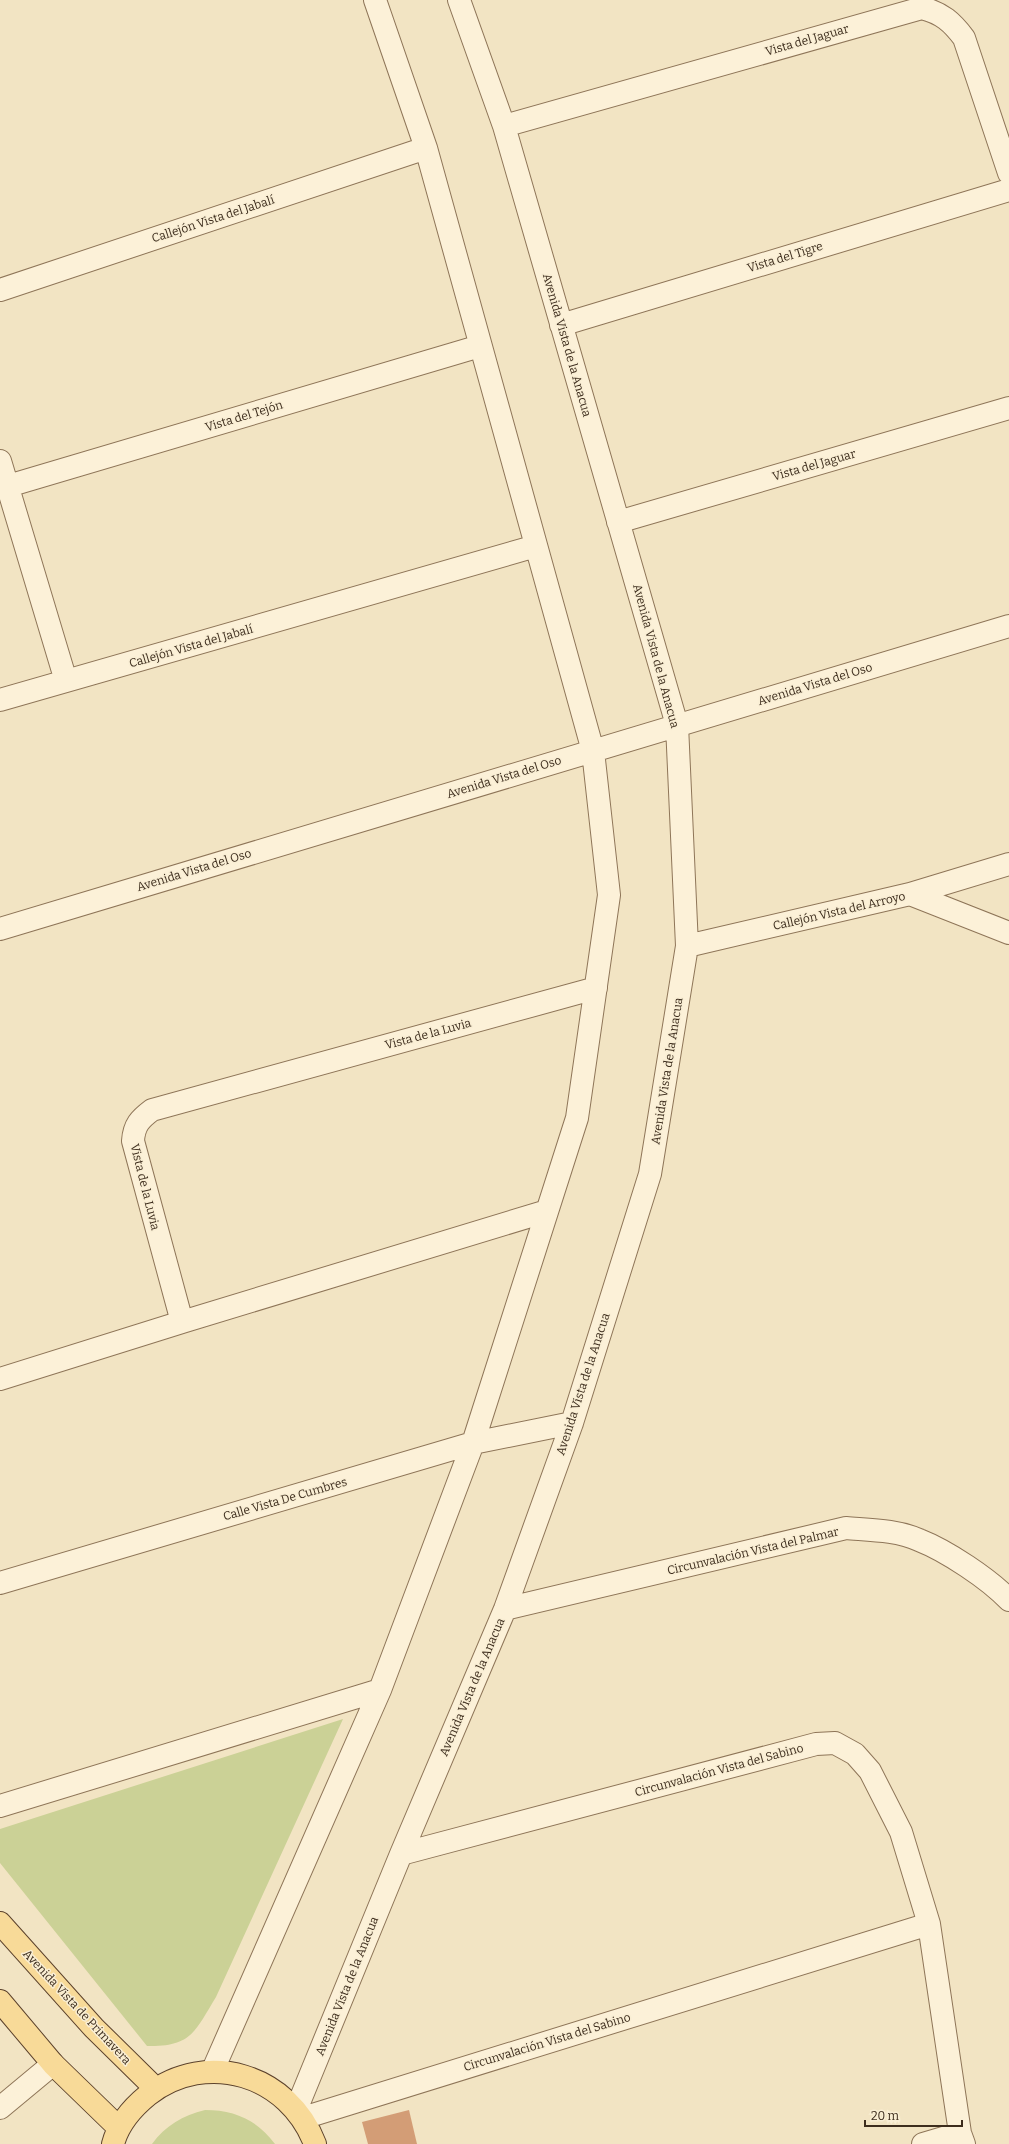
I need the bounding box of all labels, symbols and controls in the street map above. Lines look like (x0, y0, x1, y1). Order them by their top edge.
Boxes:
street label: Vista del Jaguar (764, 21, 851, 59)
street label: Callejón Vista del Jabalí (150, 192, 276, 245)
street label: Vista del Tigre (746, 239, 824, 275)
street label: Avenida Vista de la Anacua (540, 272, 594, 419)
street label: Vista del Tejón (204, 397, 285, 434)
street label: Vista del Jaguar (771, 446, 858, 484)
street label: Avenida Vista de la Anacua (630, 582, 682, 730)
street label: Callejón Vista del Jabalí (127, 621, 255, 670)
street label: Avenida Vista del Oso (756, 660, 874, 708)
street label: Avenida Vista del Oso (445, 753, 563, 801)
street label: Avenida Vista del Oso (135, 846, 253, 894)
street label: Callejón Vista del Arroyo (771, 889, 907, 933)
street label: Avenida Vista de la Anacua (648, 996, 686, 1146)
street label: Vista de la Luvia (383, 1016, 473, 1052)
street label: Vista de la Luvia (127, 1142, 163, 1232)
street label: Avenida Vista de la Anacua (553, 1311, 613, 1457)
street label: Calle Vista De Cumbres (221, 1475, 349, 1523)
street label: Circunvalación Vista del Palmar (666, 1524, 841, 1578)
street label: Avenida Vista de la Anacua (437, 1615, 508, 1758)
street label: Circunvalación Vista del Sabino (633, 1741, 805, 1799)
street label: Avenida Vista de la Anacua (313, 1914, 382, 2058)
street label: Avenida Vista de Primavera (20, 1947, 134, 2068)
street label: Circunvalación Vista del Sabino (462, 2010, 632, 2074)
scale bar (865, 2102, 962, 2128)
text: 20 m (871, 2109, 900, 2123)

